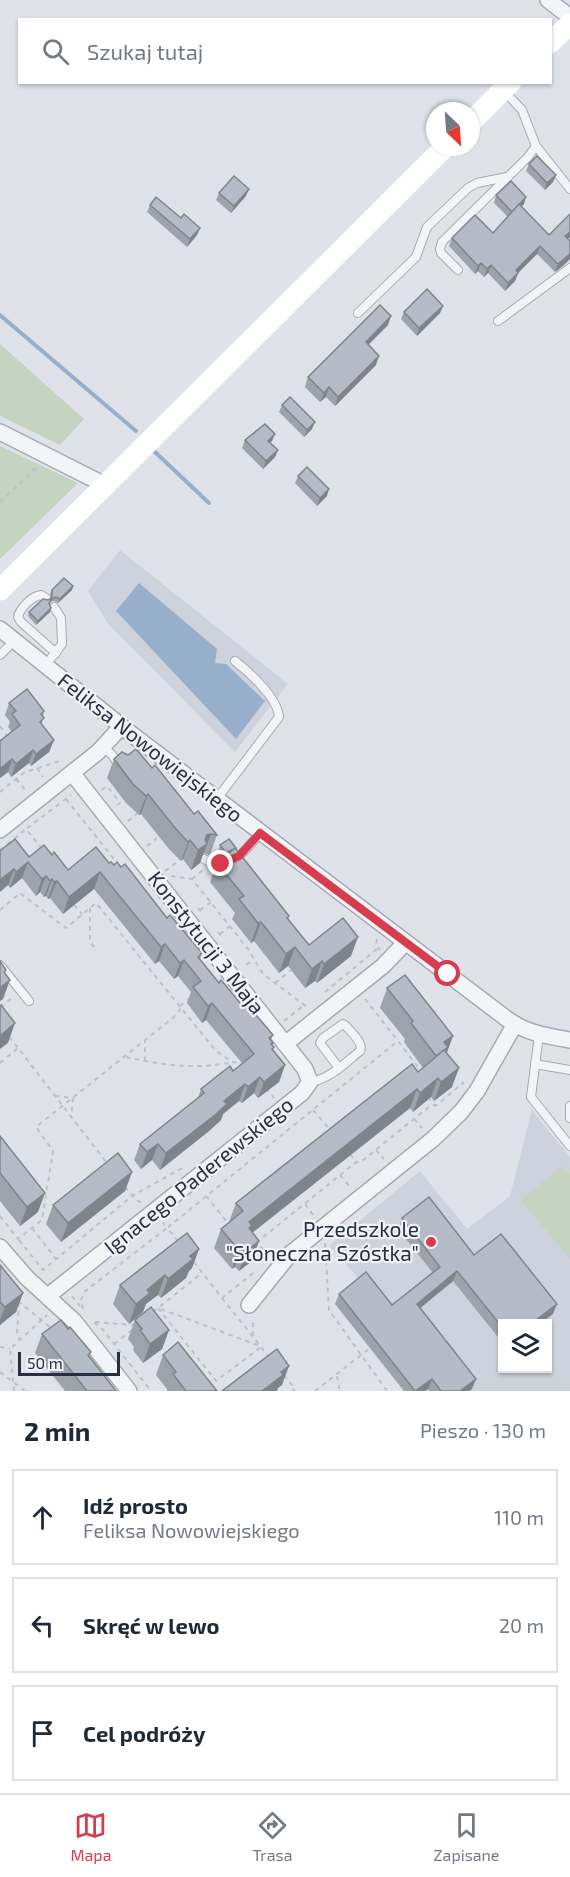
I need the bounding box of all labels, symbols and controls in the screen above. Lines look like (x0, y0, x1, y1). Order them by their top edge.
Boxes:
search box (18, 18, 552, 84)
icon: search (39, 35, 72, 68)
text: Szukaj tutaj (87, 38, 203, 64)
north arrow (426, 102, 480, 156)
street label: Feliksa Nowowiejskiego (53, 667, 248, 827)
route end (207, 850, 233, 876)
street label: Konstytucji 3 Maja (143, 866, 271, 1019)
route start (434, 960, 460, 986)
street label: Ignacego Paderewskiego (99, 1091, 298, 1259)
place label: Przedszkole "Słoneczna Szóstka" (226, 1216, 419, 1265)
marker: Przedszkole "Słoneczna Szóstka" (424, 1235, 438, 1249)
map controls (498, 1319, 552, 1373)
button: layers (498, 1319, 552, 1373)
scale bar (18, 1349, 120, 1376)
text: 50 m (27, 1353, 63, 1372)
text: 2 min (24, 1415, 90, 1446)
text: Pieszo · 130 m (420, 1418, 546, 1442)
text: Idź prosto (83, 1492, 188, 1518)
icon: ahead (26, 1501, 59, 1534)
text: 110 m (494, 1505, 544, 1529)
text: Feliksa Nowowiejskiego (83, 1518, 300, 1542)
icon: left (26, 1609, 59, 1642)
text: Skręć w lewo (83, 1612, 220, 1638)
text: 20 m (499, 1613, 544, 1637)
icon: arrive (26, 1717, 59, 1750)
text: Cel podróży (83, 1720, 205, 1746)
tab: Mapa (71, 1809, 111, 1864)
tab: Trasa (253, 1809, 292, 1864)
tab: Zapisane (434, 1809, 499, 1864)

